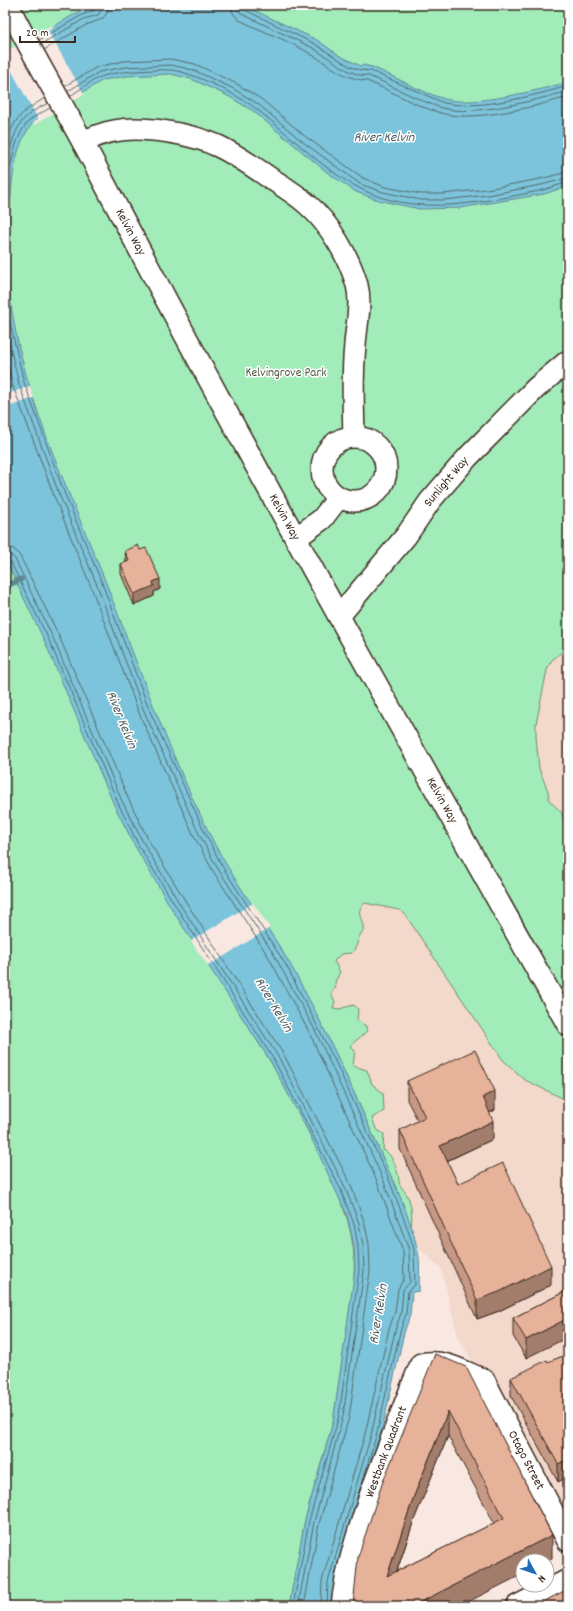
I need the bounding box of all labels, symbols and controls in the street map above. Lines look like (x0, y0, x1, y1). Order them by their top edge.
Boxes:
scale bar (20, 18, 75, 44)
text: 20 m (26, 25, 49, 42)
water label: River Kelvin (354, 128, 415, 148)
street label: Kelvin Way (110, 205, 151, 260)
park label: Kelvingrove Park (245, 364, 327, 383)
street label: Sunlight Way (419, 452, 474, 511)
street label: Kelvin Way (264, 491, 305, 545)
water label: River Kelvin (100, 688, 142, 752)
street label: Kelvin Way (421, 774, 463, 828)
water label: River Kelvin (249, 974, 297, 1037)
water label: River Kelvin (364, 1282, 394, 1345)
street label: Westbank Quadrant (361, 1403, 413, 1500)
street label: Otago Street (503, 1427, 549, 1493)
north arrow (515, 1553, 555, 1593)
text: N (533, 1571, 549, 1586)

